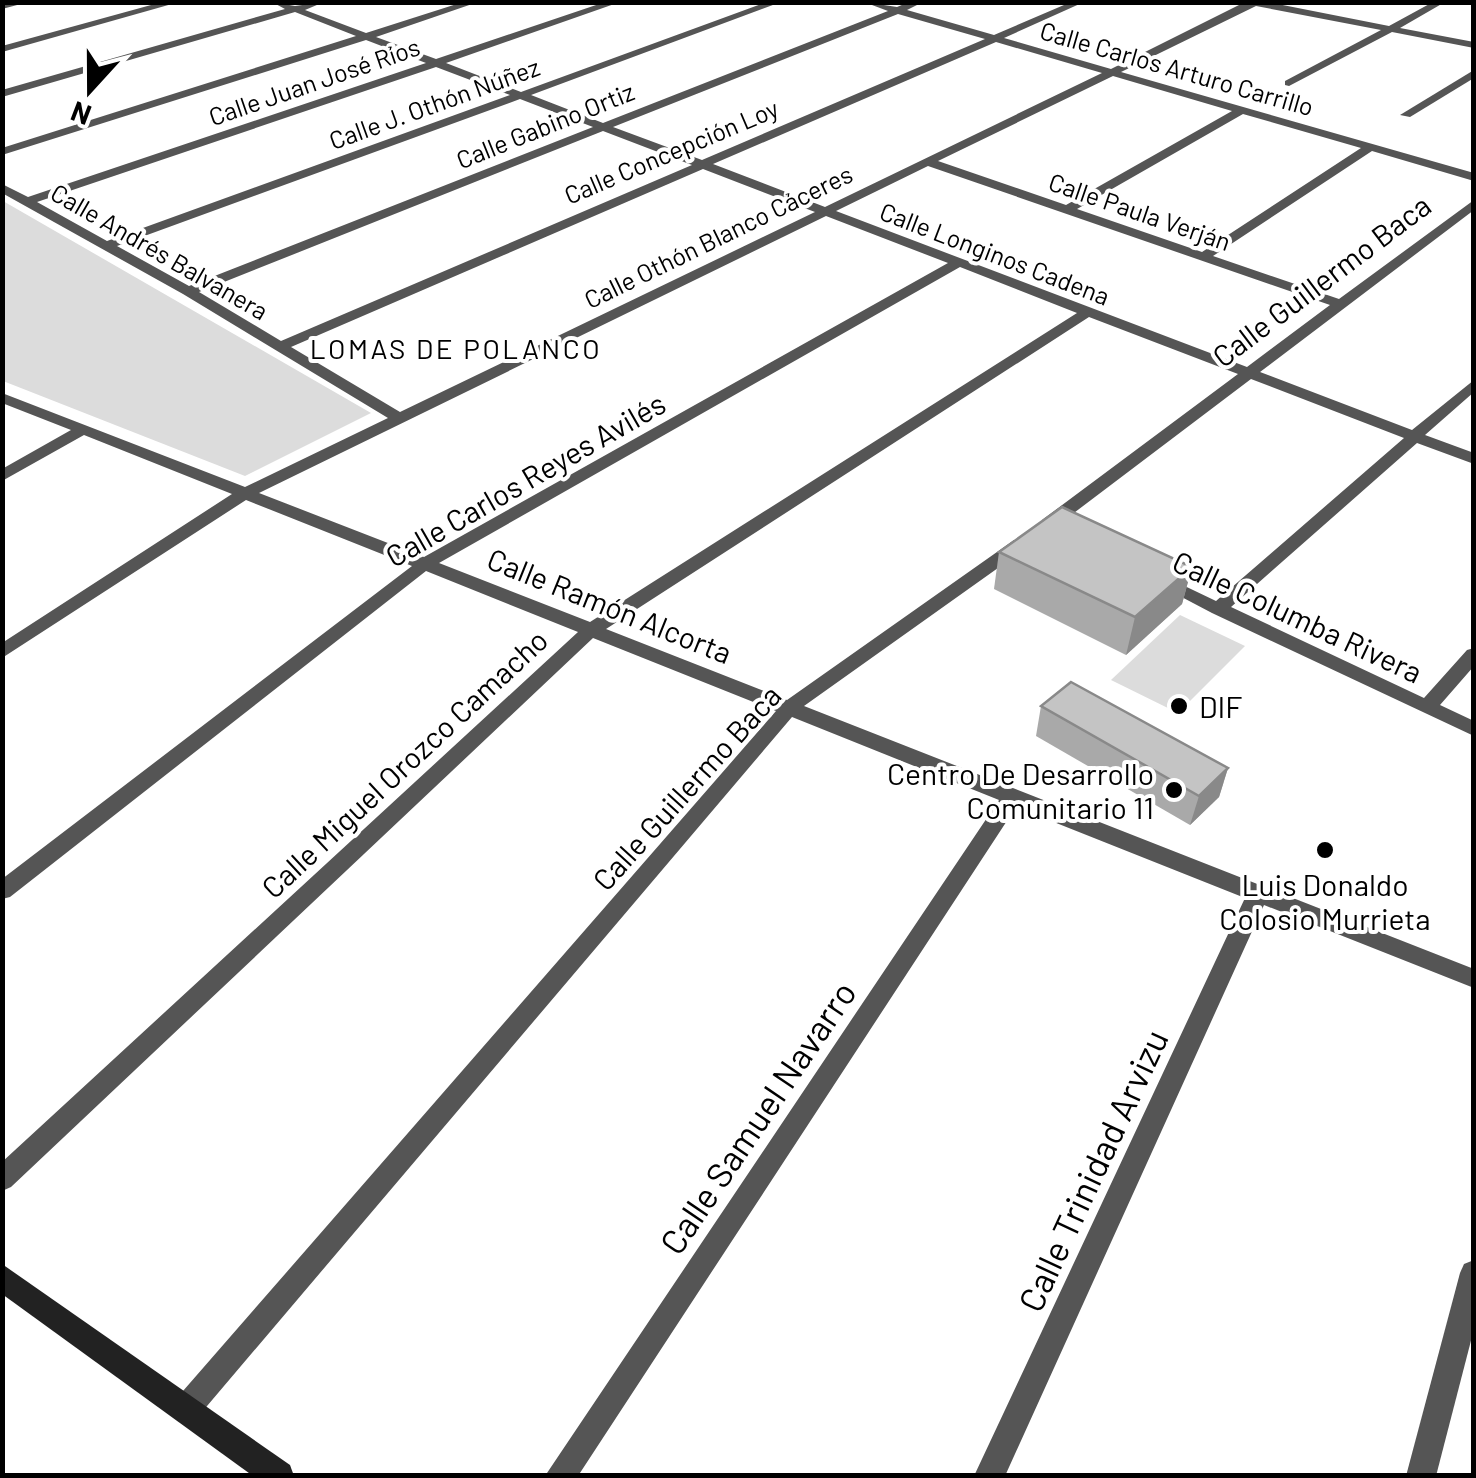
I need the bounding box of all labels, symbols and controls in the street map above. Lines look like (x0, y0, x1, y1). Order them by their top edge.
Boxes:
street label: Calle Carlos Arturo Carrillo (1037, 15, 1317, 121)
street label: Calle Juan José Ríos (204, 31, 424, 131)
north arrow (40, 40, 140, 140)
street label: Calle J. Othón Núñez (325, 51, 543, 155)
street label: Calle Gabino Ortiz (452, 76, 638, 174)
street label: Calle Concepción Loy (559, 92, 783, 210)
text: N (66, 95, 95, 133)
street label: Calle Othón Blanco Cáceres (579, 158, 857, 314)
street label: Calle Paula Verján (1045, 166, 1235, 256)
street label: Calle Andrés Balvanera (46, 177, 274, 325)
street label: Calle Guillermo Baca (1205, 186, 1437, 374)
street label: Calle Longinos Cadena (876, 195, 1114, 311)
district label: LOMAS DE POLANCO (310, 331, 602, 365)
street label: Calle Carlos Reyes Avilés (379, 384, 671, 574)
street label: Calle Ramón Alcorta (483, 540, 737, 670)
street label: Calle Columba Rivera (1168, 542, 1428, 690)
street label: Calle Miguel Orozco Camacho (254, 621, 554, 905)
street label: Calle Guillermo Baca (584, 677, 788, 897)
place label: DIF (1199, 688, 1242, 724)
marker: DIF (1168, 695, 1190, 717)
place label: Centro De Desarrollo Comunitario 11 (887, 755, 1154, 825)
marker: Centro De Desarrollo Comunitario 11 (1163, 779, 1185, 801)
marker: Luis Donaldo Colosio Murrieta (1314, 839, 1336, 861)
place label: Luis Donaldo Colosio Murrieta (1219, 866, 1431, 936)
street label: Calle Samuel Navarro (650, 973, 864, 1261)
street label: Calle Trinidad Arvizu (1008, 1022, 1176, 1318)

